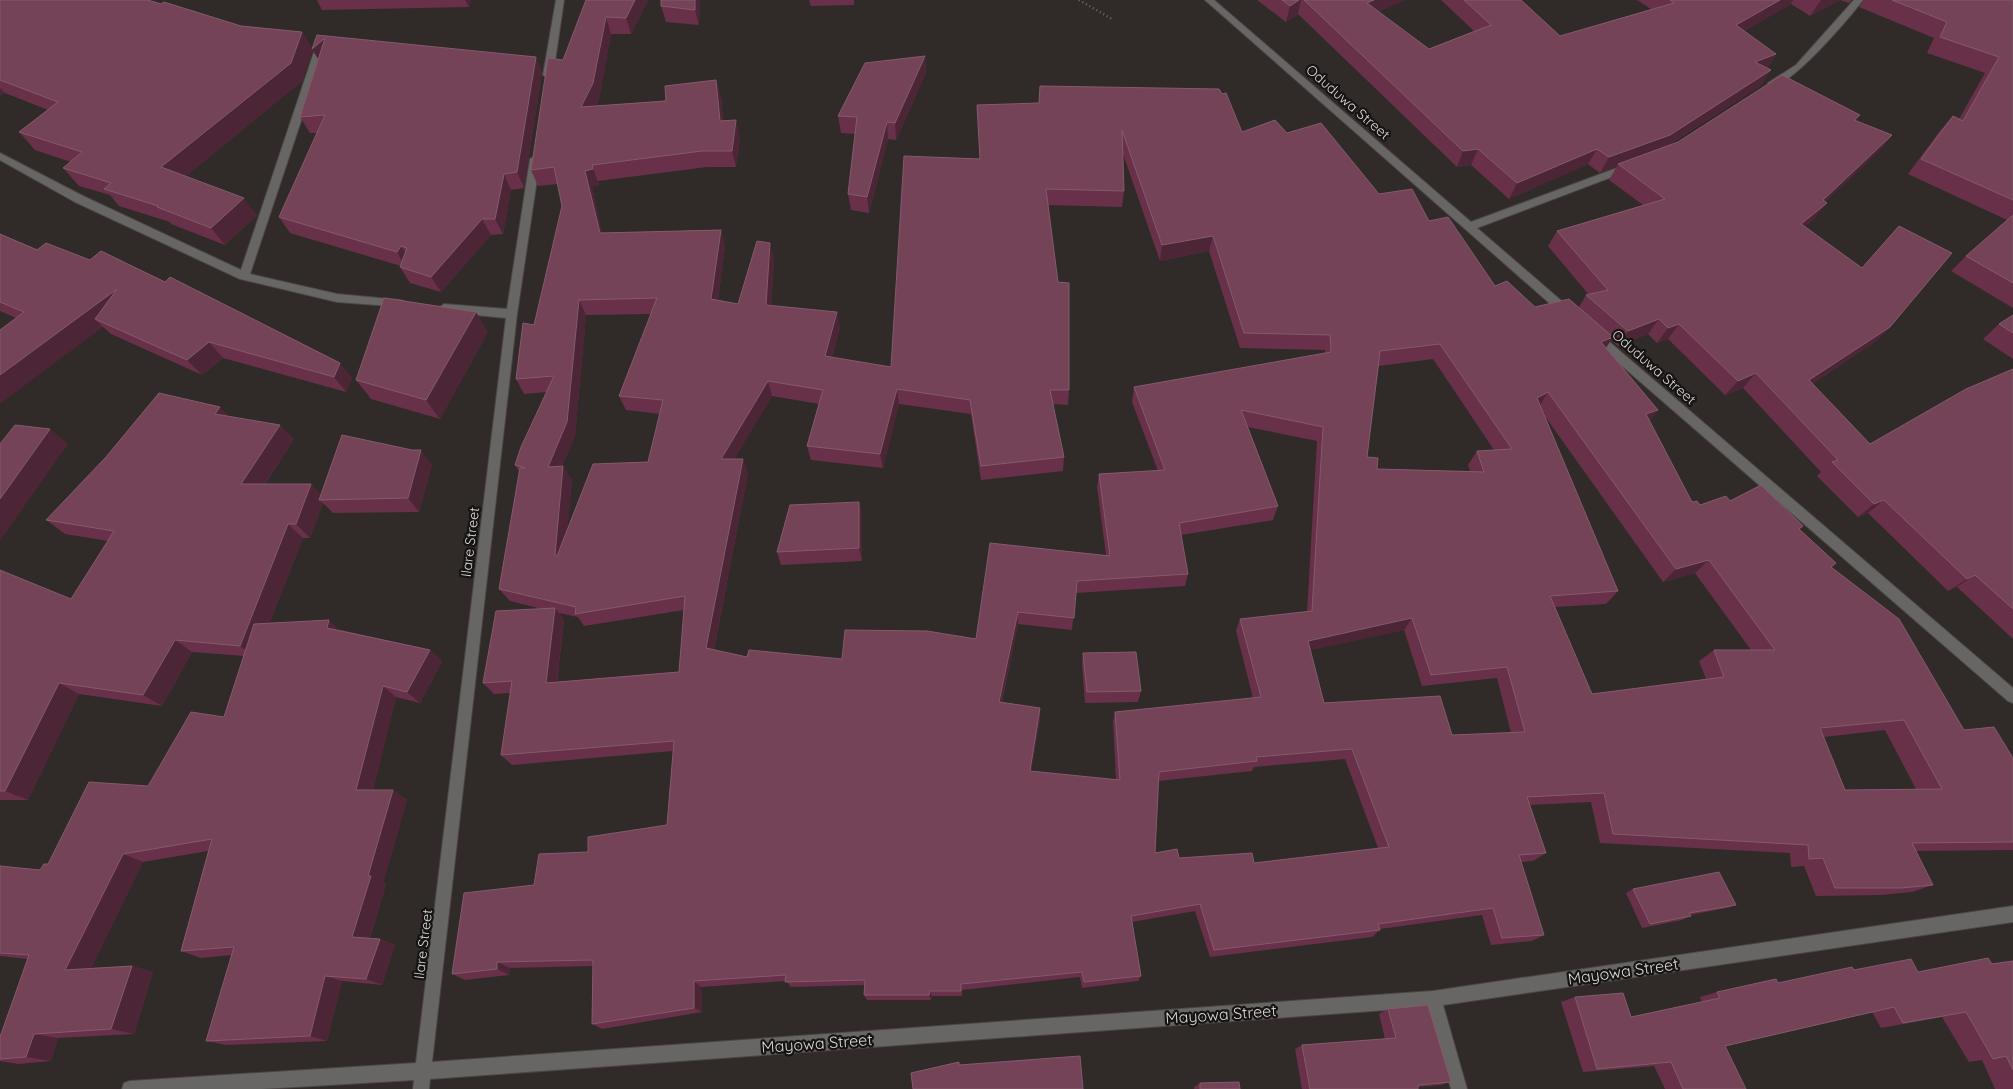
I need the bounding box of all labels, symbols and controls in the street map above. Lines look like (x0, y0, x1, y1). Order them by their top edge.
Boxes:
street label: Oduduwa Street (1302, 61, 1394, 144)
street label: Oduduwa Street (1608, 326, 1700, 409)
street label: Ilare Street (457, 506, 483, 578)
street label: Ilare Street (410, 908, 436, 980)
street label: Mayowa Street (1566, 953, 1680, 989)
street label: Mayowa Street (1165, 1000, 1277, 1028)
street label: Mayowa Street (761, 1029, 873, 1057)

